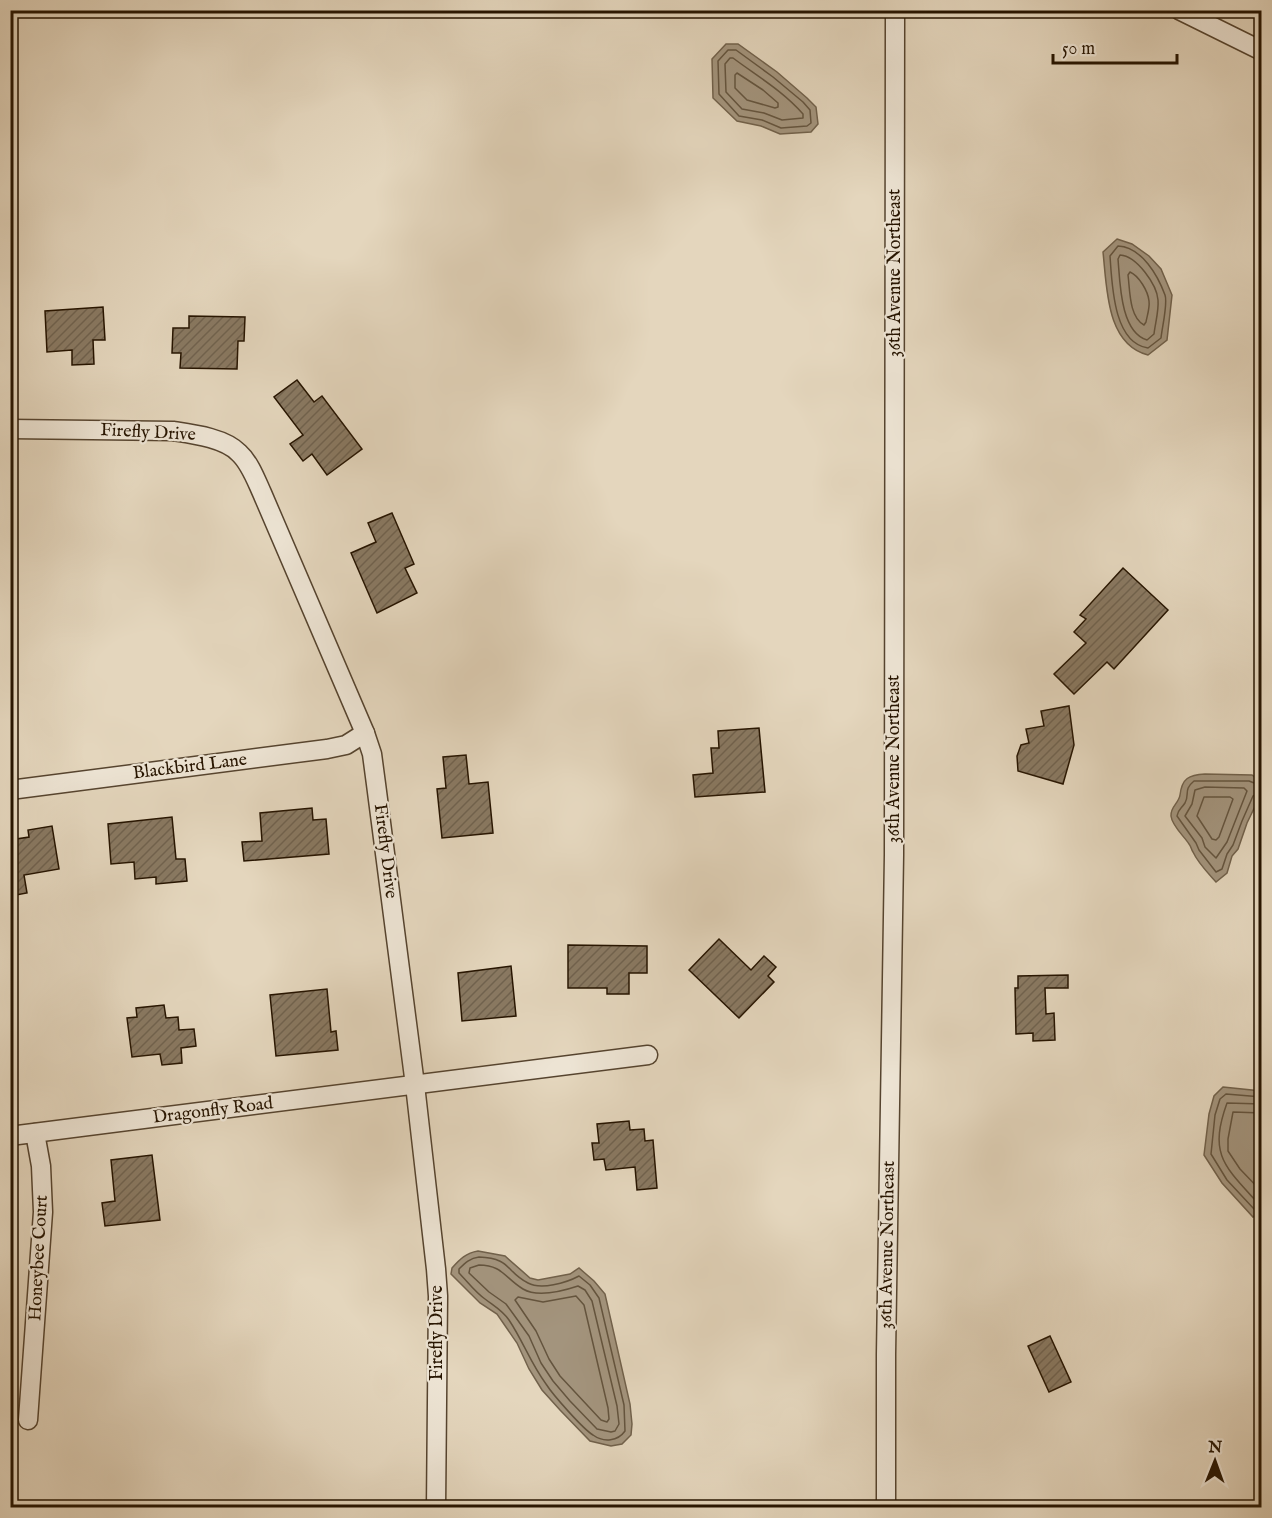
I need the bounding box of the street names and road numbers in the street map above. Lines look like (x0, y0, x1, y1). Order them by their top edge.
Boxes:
street label: 36th Avenue Northeast (884, 189, 907, 357)
street label: Firefly Drive (100, 419, 196, 447)
street label: 36th Avenue Northeast (883, 675, 906, 843)
street label: Blackbird Lane (132, 749, 248, 785)
street label: Firefly Drive (368, 802, 402, 900)
street label: Dragonfly Road (152, 1092, 275, 1130)
street label: 36th Avenue Northeast (875, 1161, 901, 1329)
street label: Honeybee Court (24, 1194, 54, 1322)
street label: Firefly Drive (426, 1285, 449, 1381)

